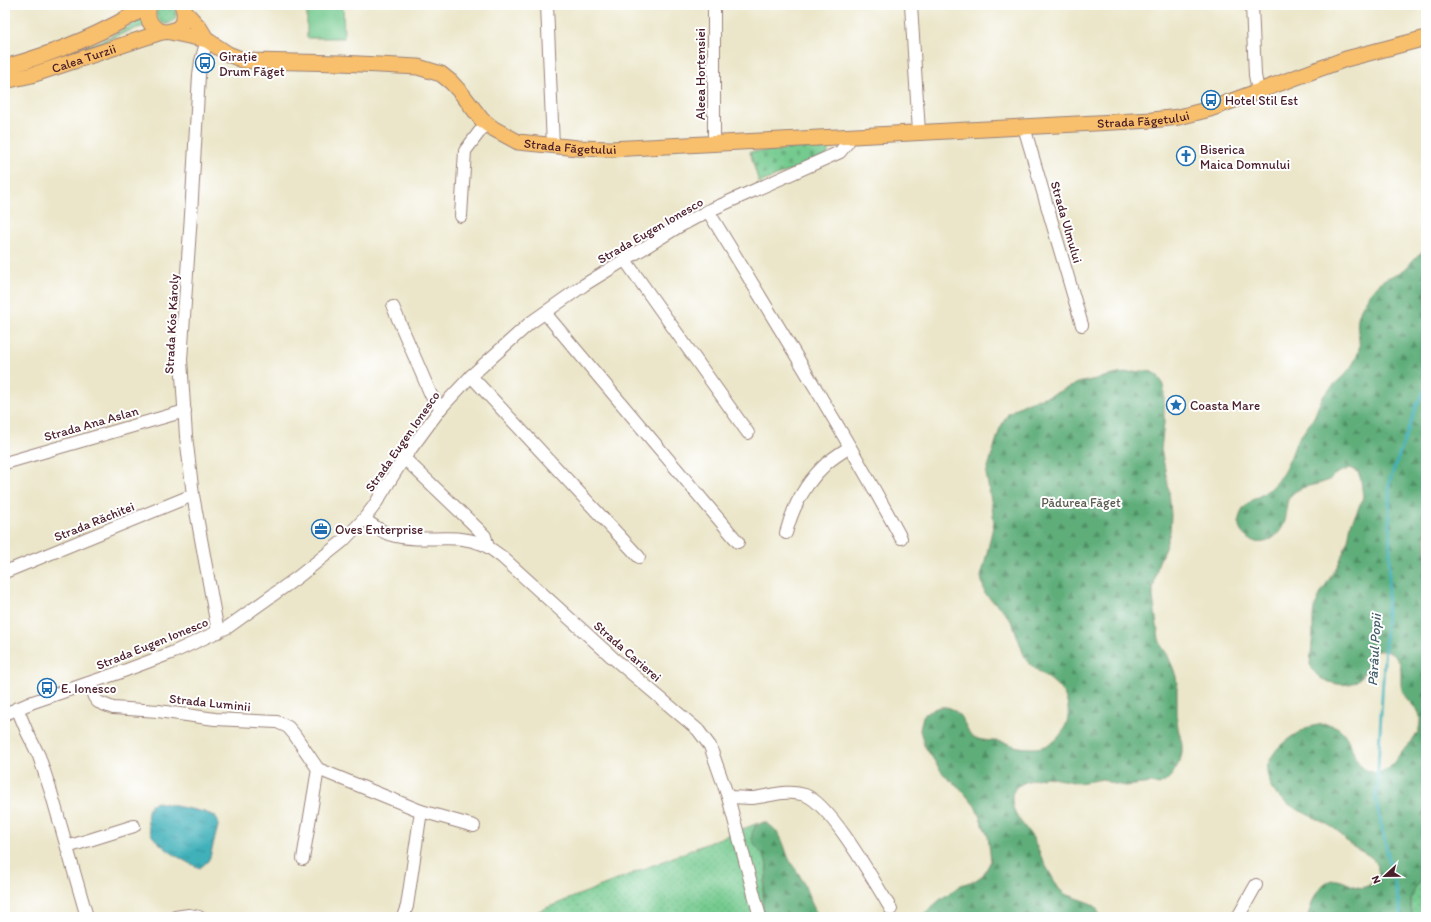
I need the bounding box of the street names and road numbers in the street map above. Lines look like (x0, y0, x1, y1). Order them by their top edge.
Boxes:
street label: Aleea Hortensiei (693, 28, 708, 120)
street label: Calea Turzii (50, 41, 118, 76)
street label: Strada Făgetului (1097, 108, 1191, 131)
street label: Strada Făgetului (523, 136, 617, 157)
street label: Strada Ulmului (1048, 179, 1085, 265)
street label: Strada Eugen Ionesco (595, 194, 706, 267)
street label: Strada Kós Károly (161, 274, 182, 374)
street label: Strada Eugen Ionesco (362, 388, 443, 494)
street label: Strada Ana Aslan (42, 403, 141, 444)
street label: Strada Răchitei (52, 499, 137, 544)
street label: Strada Eugen Ionesco (94, 614, 211, 673)
street label: Strada Carierei (591, 618, 664, 685)
street label: Strada Luminii (168, 691, 251, 714)

